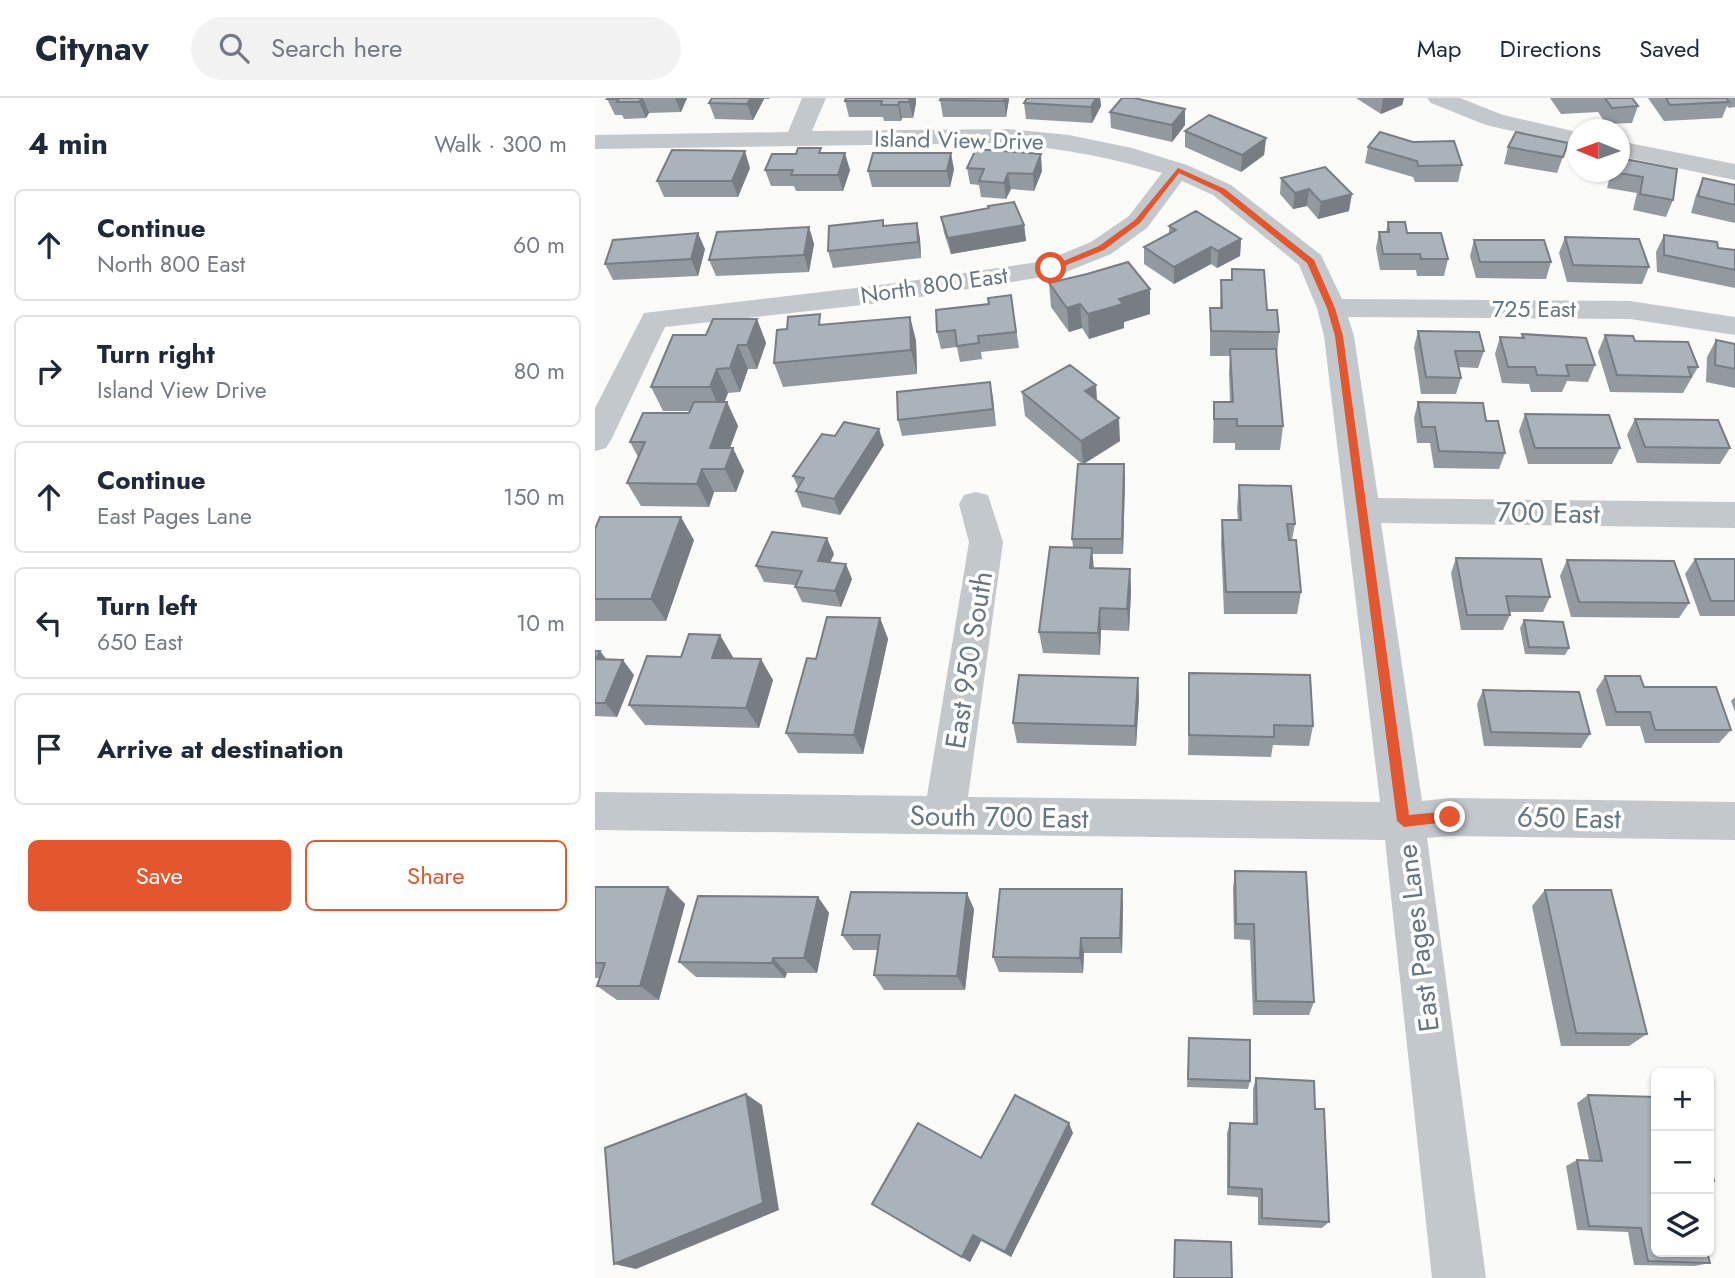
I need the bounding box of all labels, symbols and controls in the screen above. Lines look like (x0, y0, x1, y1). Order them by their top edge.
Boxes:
search box (191, 17, 681, 80)
text: Citynav (35, 25, 149, 72)
icon: search (215, 29, 253, 67)
text: Search here (271, 29, 402, 67)
text: Map (1417, 31, 1462, 66)
text: Directions (1500, 31, 1601, 66)
text: Saved (1639, 31, 1700, 66)
north arrow (1567, 119, 1630, 182)
text: 4 min (28, 122, 108, 165)
street label: Island View Drive (874, 122, 1044, 158)
text: Walk · 300 m (434, 127, 567, 161)
text: Continue (97, 209, 206, 247)
icon: ahead (30, 226, 68, 264)
text: 60 m (513, 228, 565, 262)
text: North 800 East (97, 247, 245, 281)
route start (1035, 252, 1066, 283)
street label: North 800 East (858, 258, 1010, 312)
street label: 725 East (1492, 292, 1576, 326)
text: Turn right (97, 335, 215, 373)
icon: right (30, 352, 68, 390)
text: 80 m (514, 354, 565, 388)
text: Island View Drive (97, 373, 267, 407)
text: Continue (97, 461, 206, 499)
icon: ahead (30, 478, 68, 516)
text: 150 m (503, 480, 565, 514)
street label: 700 East (1496, 492, 1600, 534)
text: East Pages Lane (97, 499, 252, 533)
street label: East 950 South (935, 568, 1003, 752)
text: Turn left (97, 587, 197, 625)
icon: left (30, 604, 68, 642)
text: 10 m (516, 606, 565, 640)
text: 650 East (97, 625, 182, 659)
icon: arrive (30, 730, 68, 768)
text: Arrive at destination (97, 730, 344, 768)
street label: South 700 East (909, 795, 1089, 839)
street label: 650 East (1517, 797, 1622, 839)
route end (1434, 801, 1465, 832)
button: Save (28, 840, 291, 911)
button: Share (305, 840, 567, 911)
street label: East Pages Lane (1386, 842, 1450, 1034)
map controls (1651, 1068, 1714, 1257)
button: + (1651, 1068, 1714, 1131)
button: − (1651, 1131, 1714, 1194)
button: layers (1651, 1194, 1714, 1257)

